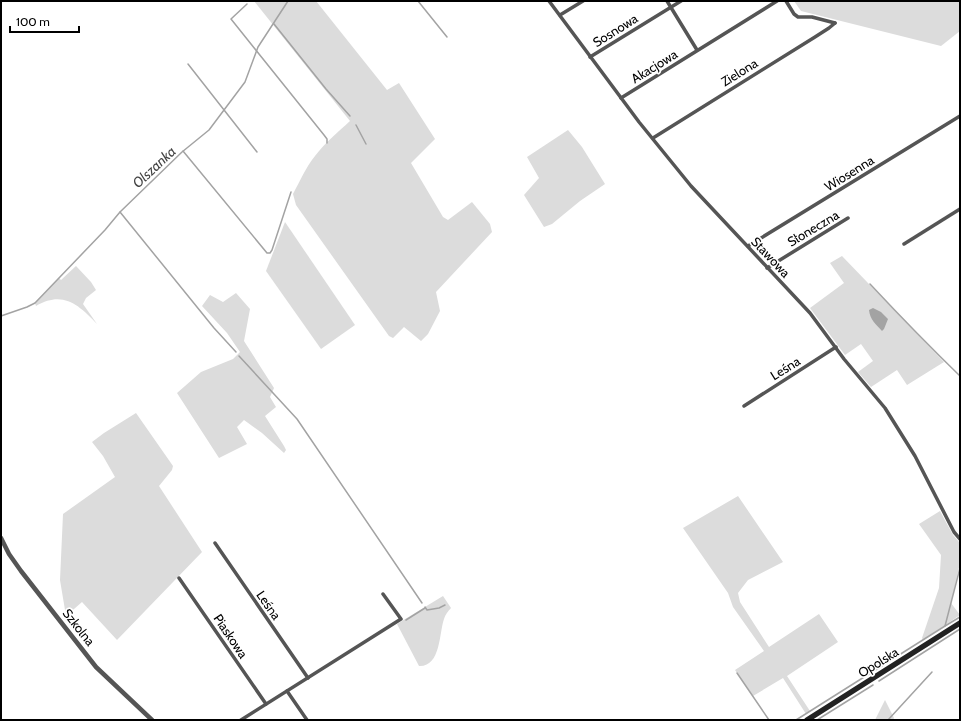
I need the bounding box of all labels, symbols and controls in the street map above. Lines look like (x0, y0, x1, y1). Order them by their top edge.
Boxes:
scale bar (10, 8, 79, 34)
street label: Sosnowa (590, 10, 641, 50)
text: 100 m (16, 14, 50, 29)
street label: Akacjowa (628, 45, 681, 87)
street label: Zielona (718, 54, 761, 89)
water label: Olszanka (129, 142, 179, 192)
street label: Wiosenna (821, 151, 877, 194)
street label: Słoneczna (784, 206, 842, 250)
street label: Stawowa (748, 233, 794, 281)
street label: Leśna (767, 352, 803, 383)
street label: Leśna (253, 587, 285, 623)
street label: Szkolna (60, 605, 99, 649)
street label: Piaskowa (210, 611, 252, 662)
street label: Opolska (855, 643, 902, 681)

